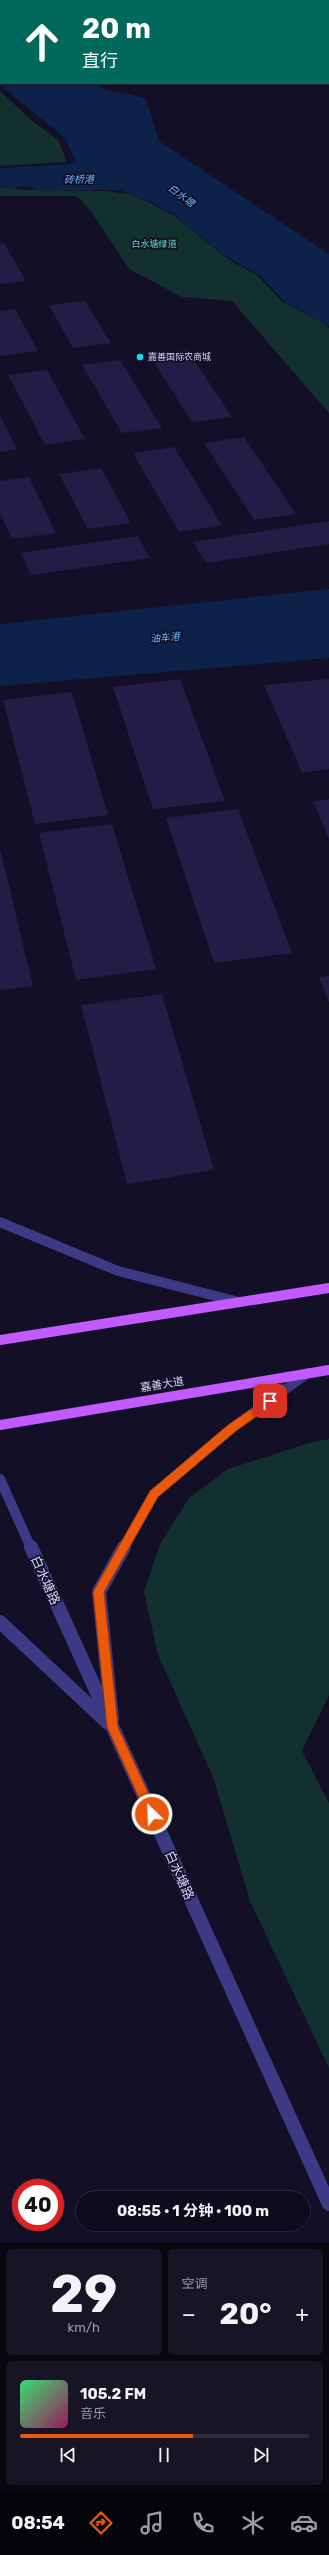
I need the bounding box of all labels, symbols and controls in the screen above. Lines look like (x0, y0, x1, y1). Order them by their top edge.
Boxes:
text: 20 m (82, 12, 151, 45)
icon: ahead (16, 16, 68, 68)
text: 直行 (82, 50, 118, 72)
water label: 砖桥港 (64, 174, 96, 186)
water label: 白水塘 (166, 182, 199, 211)
park label: 白水塘绿道 (131, 238, 177, 249)
marker: 嘉善国际农商城 (135, 352, 145, 362)
place label: 嘉善国际农商城 (148, 352, 211, 362)
water label: 油车港 (150, 631, 183, 645)
street label: 嘉善大道 (139, 1375, 185, 1394)
pin (253, 1384, 287, 1418)
icon: arrive (259, 1390, 281, 1412)
street label: 白水塘路 (28, 1553, 63, 1607)
position arrow (131, 1793, 173, 1835)
street label: 白水塘路 (162, 1848, 197, 1902)
speed limit sign: 40 (12, 2179, 64, 2231)
text: 08:55 · 1 分钟 · 100 m (117, 2202, 269, 2220)
text: 29 (50, 2263, 117, 2325)
text: 空调 (182, 2276, 208, 2291)
text: 20° (219, 2296, 272, 2332)
text: − (182, 2301, 196, 2328)
text: + (295, 2301, 309, 2328)
text: km/h (68, 2320, 100, 2335)
text: 105.2 FM (80, 2385, 146, 2403)
text: 音乐 (80, 2406, 106, 2421)
icon: previous (57, 2444, 79, 2466)
icon: pause (153, 2444, 175, 2466)
icon: next (250, 2444, 272, 2466)
icon: directions (87, 2509, 115, 2537)
icon: music (138, 2509, 166, 2537)
icon: phone (189, 2509, 217, 2537)
icon: climate (239, 2509, 267, 2537)
icon: car (290, 2509, 318, 2537)
text: 08:54 (11, 2512, 65, 2534)

